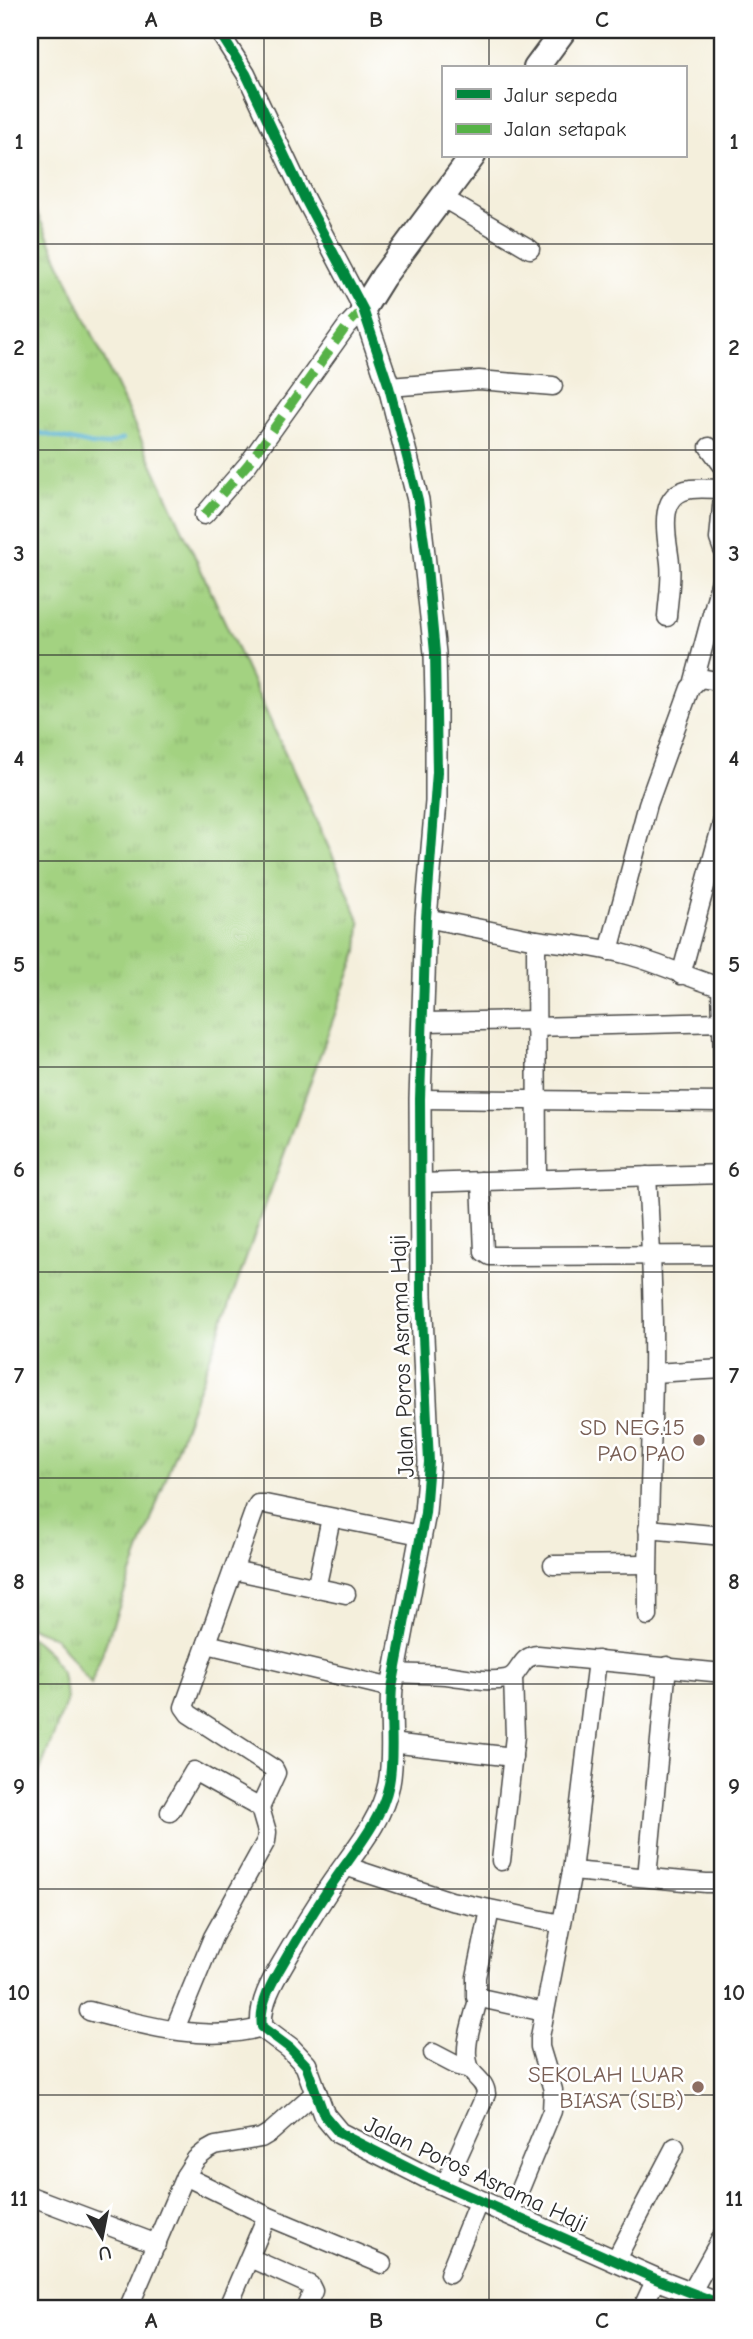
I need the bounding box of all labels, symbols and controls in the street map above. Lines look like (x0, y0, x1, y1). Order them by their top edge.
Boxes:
text: A (145, 6, 158, 33)
text: B (369, 6, 383, 33)
text: C (595, 6, 609, 33)
legend (442, 66, 686, 158)
text: Jalur sepeda (504, 83, 618, 107)
text: Jalan setapak (504, 117, 626, 141)
text: 1 (14, 128, 24, 155)
text: 1 (729, 128, 739, 155)
text: 2 (13, 334, 25, 361)
text: 2 (728, 334, 740, 361)
text: 3 (13, 540, 25, 567)
text: 3 (728, 540, 740, 567)
text: 4 (14, 745, 25, 772)
text: 4 (729, 745, 740, 772)
text: 5 (13, 951, 25, 978)
text: 5 (728, 951, 740, 978)
text: 6 (13, 1156, 25, 1183)
text: 6 (728, 1156, 740, 1183)
street label: Jalan Poros Asrama Haji (384, 1234, 420, 1478)
text: 7 (14, 1362, 25, 1389)
text: 7 (729, 1362, 740, 1389)
place label: SD NEG.15 PAO PAO (580, 1414, 685, 1467)
marker: SD NEG.15 PAO PAO (691, 1432, 707, 1448)
text: 8 (13, 1568, 25, 1595)
text: 8 (728, 1568, 740, 1595)
text: 9 (13, 1773, 25, 1800)
text: 9 (728, 1773, 740, 1800)
text: 10 (8, 1979, 30, 2006)
text: 10 (723, 1979, 745, 2006)
place label: SEKOLAH LUAR BIASA (SLB) (528, 2061, 684, 2114)
marker: SEKOLAH LUAR BIASA (SLB) (690, 2079, 706, 2095)
street label: Jalan Poros Asrama Haji (360, 2110, 592, 2238)
text: 11 (10, 2185, 28, 2212)
text: 11 (725, 2185, 743, 2212)
north arrow (66, 2202, 136, 2272)
text: U (97, 2241, 113, 2265)
text: A (145, 2307, 158, 2334)
text: B (369, 2307, 383, 2334)
text: C (595, 2307, 609, 2334)

